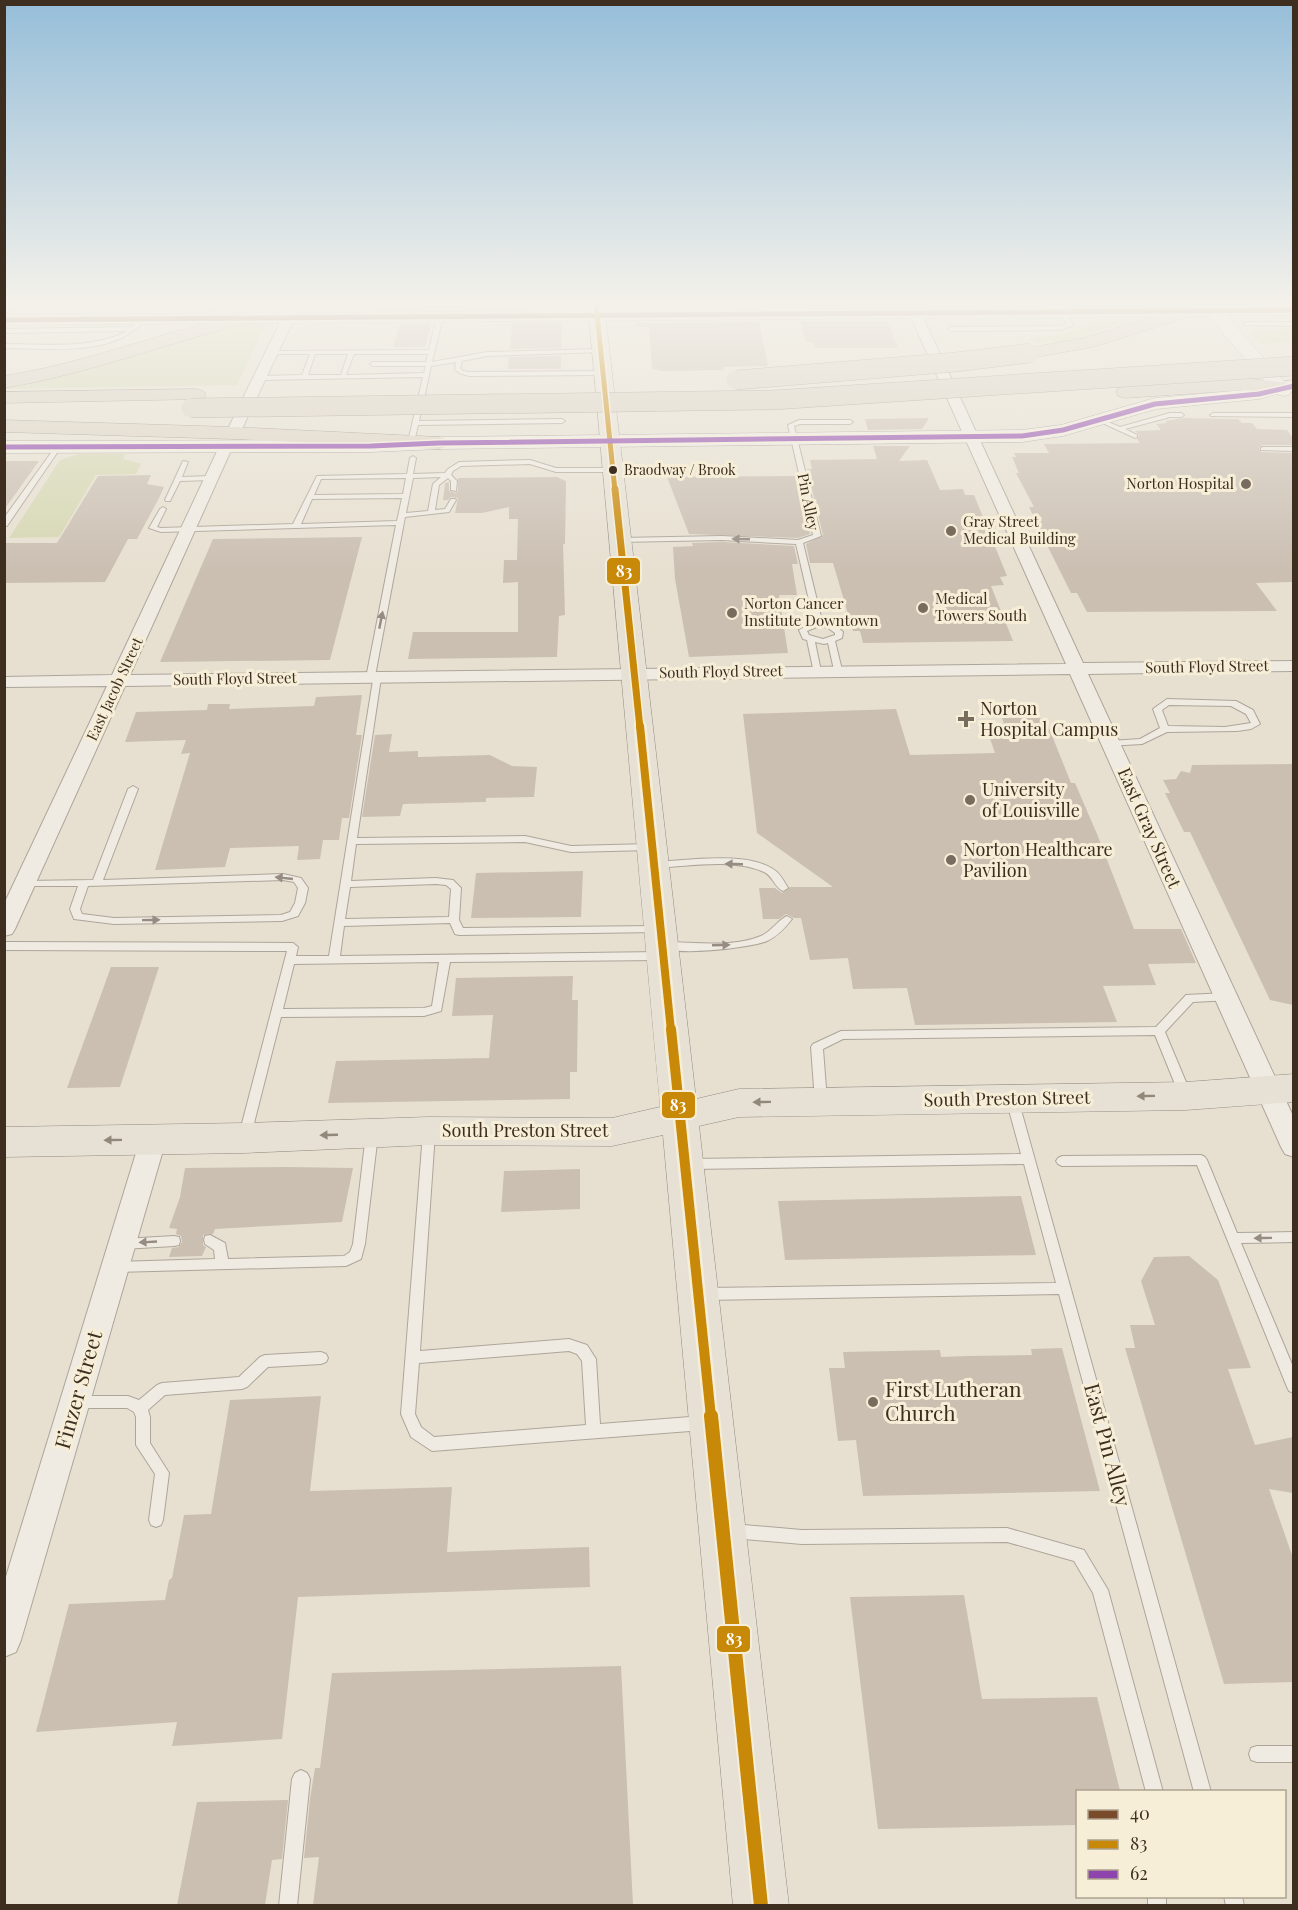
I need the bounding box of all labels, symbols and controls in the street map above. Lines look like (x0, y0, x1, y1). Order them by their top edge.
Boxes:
place label: Braodway / Brook (624, 460, 736, 479)
marker: Braodway / Brook (607, 464, 619, 476)
street label: Pin Alley (794, 471, 824, 533)
place label: Norton Hospital (1126, 473, 1234, 493)
marker: Norton Hospital (1239, 477, 1253, 491)
place label: Gray Street Medical Building (963, 511, 1076, 548)
marker: Gray Street Medical Building (944, 524, 958, 538)
one-way arrow (731, 534, 750, 544)
line badge: 83 (606, 557, 641, 585)
text: 83 (616, 560, 632, 581)
place label: Medical Towers South (935, 588, 1027, 625)
place label: Norton Cancer Institute Downtown (744, 593, 879, 630)
marker: Medical Towers South (916, 601, 930, 615)
marker: Norton Cancer Institute Downtown (725, 606, 739, 620)
one-way arrow (377, 611, 386, 630)
street label: East Jacob Street (81, 633, 147, 744)
street label: South Floyd Street (1145, 655, 1270, 677)
street label: South Floyd Street (659, 660, 784, 682)
street label: South Floyd Street (173, 667, 298, 689)
place label: Norton Hospital Campus (980, 696, 1118, 741)
marker: Norton Hospital Campus (957, 710, 975, 728)
street label: East Gray Street (1113, 764, 1187, 892)
place label: University of Louisville (982, 777, 1080, 822)
marker: University of Louisville (963, 793, 977, 807)
place label: Norton Healthcare Pavilion (963, 837, 1113, 882)
marker: Norton Healthcare Pavilion (944, 853, 958, 867)
one-way arrow (724, 859, 743, 868)
one-way arrow (275, 873, 294, 883)
one-way arrow (141, 915, 160, 925)
one-way arrow (711, 940, 730, 949)
street label: South Preston Street (923, 1085, 1091, 1111)
line badge: 83 (661, 1091, 696, 1119)
one-way arrow (1137, 1092, 1156, 1101)
text: 83 (670, 1094, 686, 1115)
one-way arrow (753, 1098, 772, 1107)
street label: South Preston Street (442, 1118, 609, 1142)
one-way arrow (319, 1130, 338, 1140)
one-way arrow (103, 1135, 122, 1145)
one-way arrow (1254, 1233, 1273, 1242)
one-way arrow (138, 1238, 157, 1247)
street label: Finzer Street (47, 1327, 107, 1452)
place label: First Lutheran Church (885, 1374, 1022, 1426)
street label: East Pin Alley (1079, 1380, 1139, 1510)
marker: First Lutheran Church (866, 1395, 880, 1409)
line badge: 83 (716, 1625, 751, 1653)
text: 83 (726, 1628, 742, 1649)
legend (1076, 1790, 1286, 1898)
text: 40 (1130, 1801, 1150, 1825)
text: 83 (1130, 1831, 1147, 1855)
text: 62 (1130, 1861, 1148, 1885)

